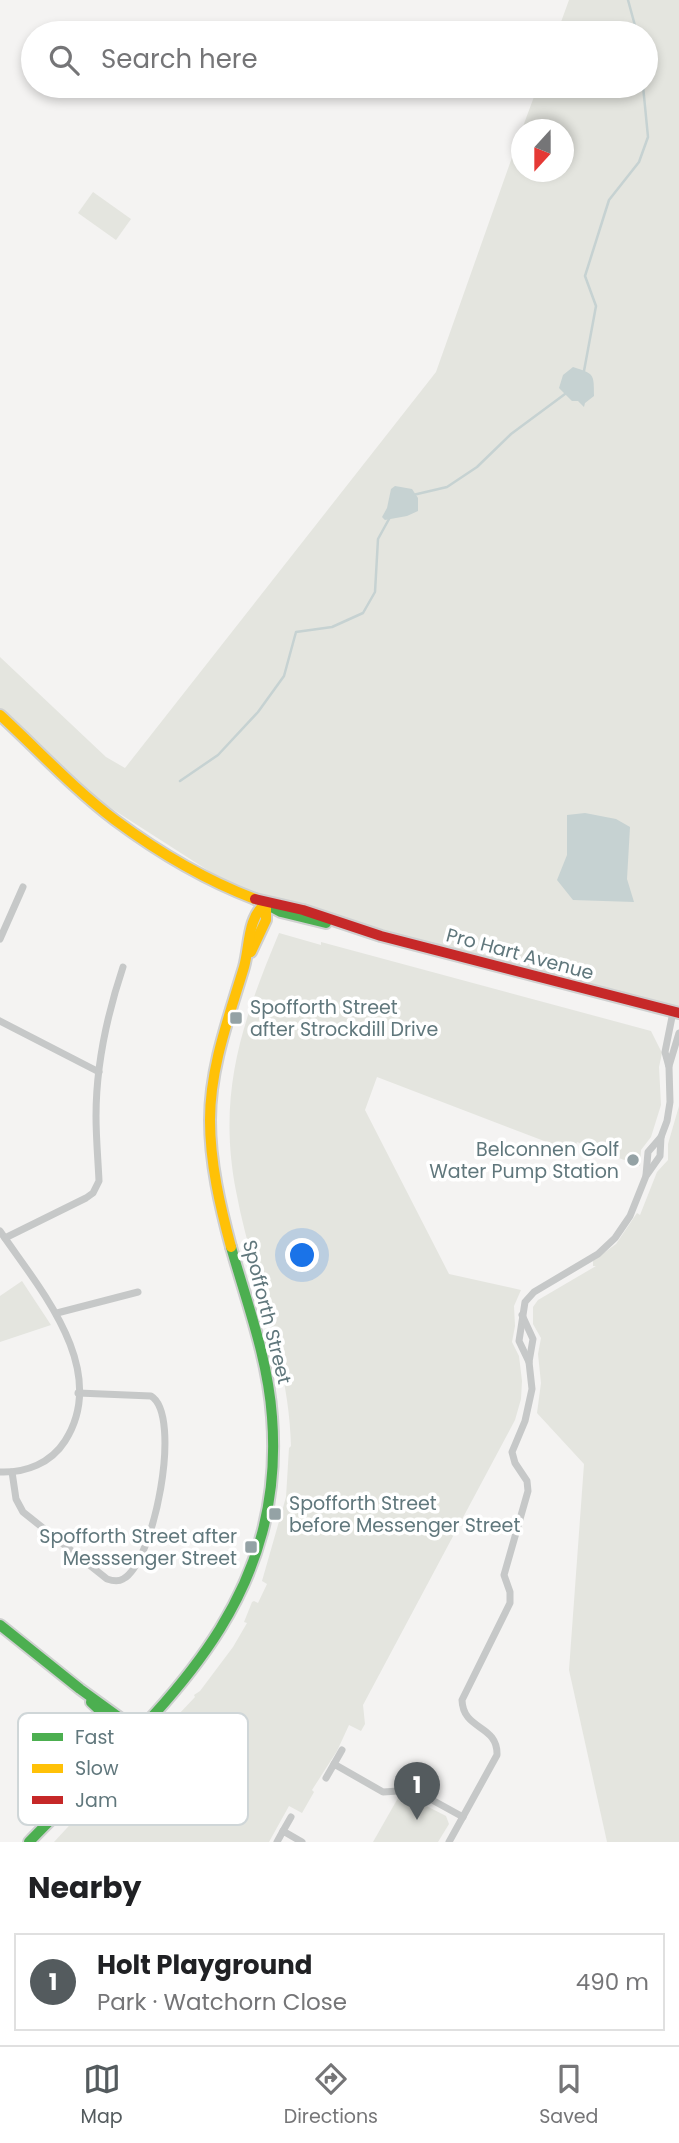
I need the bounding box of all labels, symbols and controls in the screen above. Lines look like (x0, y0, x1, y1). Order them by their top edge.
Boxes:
search box (21, 21, 658, 98)
icon: search (45, 41, 83, 79)
text: Search here (101, 41, 258, 77)
north arrow (511, 119, 574, 182)
street label: Pro Hart Avenue (443, 921, 597, 987)
place label: Spofforth Street after Strockdill Drive (250, 994, 438, 1043)
marker: Spofforth Street after Strockdill Drive (228, 1010, 244, 1026)
place label: Belconnen Golf Water Pump Station (429, 1136, 619, 1185)
marker: Belconnen Golf Water Pump Station (625, 1152, 641, 1168)
street label: Spofforth Street (236, 1237, 298, 1387)
your location (285, 1238, 319, 1272)
place label: Spofforth Street before Messenger Street (289, 1490, 520, 1539)
marker: Spofforth Street before Messenger Street (267, 1506, 283, 1522)
place label: Spofforth Street after Messsenger Street (39, 1523, 237, 1572)
marker: Spofforth Street after Messsenger Street (243, 1539, 259, 1555)
legend (18, 1713, 248, 1825)
text: Fast (75, 1724, 114, 1751)
text: Slow (75, 1755, 119, 1782)
pin: 1 (394, 1762, 440, 1820)
text: Jam (75, 1787, 117, 1814)
text: Nearby (28, 1866, 142, 1909)
text: Holt Playground (97, 1947, 312, 1983)
text: 1 (49, 1966, 57, 1998)
text: 490 m (576, 1966, 649, 1998)
text: Park · Watchorn Close (97, 1986, 347, 2018)
tab: Map (81, 2060, 123, 2131)
tab: Directions (284, 2060, 378, 2131)
tab: Saved (539, 2060, 598, 2131)

